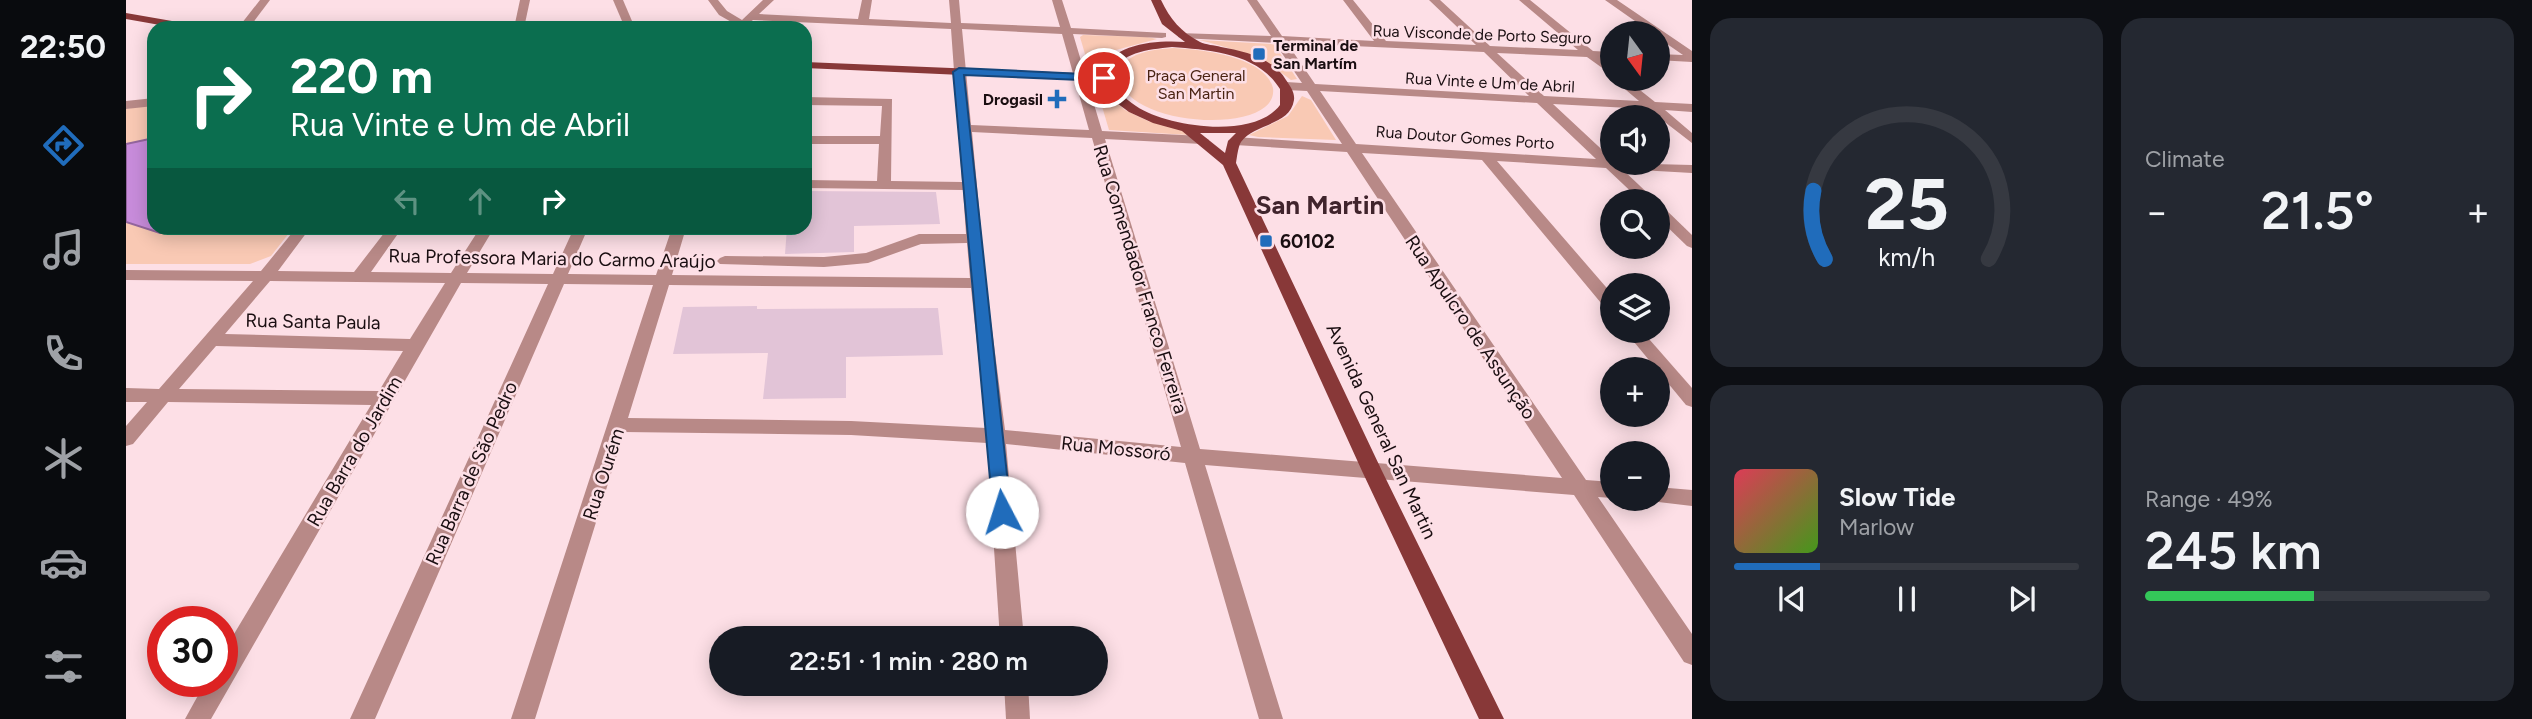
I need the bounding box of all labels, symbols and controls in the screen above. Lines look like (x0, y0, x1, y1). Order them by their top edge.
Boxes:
street label: Rua Visconde de Porto Seguro (1372, 21, 1592, 48)
north arrow (1600, 21, 1670, 91)
map controls (1600, 21, 1670, 511)
text: 22:50 (20, 28, 106, 66)
place label: Terminal de San Martím (1273, 36, 1358, 73)
text: 220 m (290, 46, 433, 105)
marker: Terminal de San Martím (1251, 46, 1267, 62)
pin (1074, 48, 1134, 108)
icon: right (175, 49, 266, 140)
icon: arrive (1085, 59, 1123, 97)
park label: Praça General San Martin (1146, 66, 1246, 103)
street label: Rua Vinte e Um de Abril (1405, 69, 1575, 96)
place label: Drogasil (983, 90, 1043, 109)
marker: Drogasil (1049, 91, 1065, 107)
button: sound (1600, 105, 1670, 175)
text: Rua Vinte e Um de Abril (290, 106, 630, 144)
icon: directions (39, 121, 88, 170)
street label: Rua Doutor Gomes Porto (1375, 122, 1555, 153)
street label: Rua Comendador Franco Ferreira (1089, 142, 1192, 416)
text: Climate (2145, 145, 2224, 173)
text: 25 (1864, 160, 1949, 247)
text: 21.5° (2261, 180, 2374, 242)
icon: left (388, 182, 426, 220)
icon: ahead (461, 182, 499, 220)
icon: right (534, 182, 572, 220)
district label: San Martin (1256, 189, 1384, 221)
button: search (1600, 189, 1670, 259)
text: − (2145, 189, 2169, 235)
text: + (2466, 189, 2490, 235)
icon: music (39, 225, 88, 274)
place label: 60102 (1280, 230, 1335, 253)
street label: Rua Apulcro de Assunção (1400, 231, 1541, 424)
marker: 60102 (1258, 233, 1274, 249)
text: km/h (1878, 241, 1935, 271)
street label: Rua Professora Maria do Carmo Araújo (388, 244, 716, 273)
button: layers (1600, 273, 1670, 343)
street label: Rua Santa Paula (245, 309, 381, 334)
street label: Avenida General San Martin (1321, 320, 1442, 543)
icon: phone (39, 329, 88, 378)
button: + (1600, 357, 1670, 427)
street label: Rua Barra do Jardim (302, 372, 407, 531)
street label: Rua Barra de São Pedro (421, 378, 522, 569)
street label: Rua Ourém (578, 425, 629, 523)
street label: Rua Mossoró (1060, 431, 1172, 466)
icon: climate (39, 434, 88, 483)
button: − (1600, 441, 1670, 511)
position arrow (965, 475, 1039, 549)
text: Slow Tide (1839, 481, 1955, 513)
text: Range · 49% (2145, 485, 2273, 513)
text: Marlow (1839, 513, 1914, 541)
text: 245 km (2145, 520, 2322, 582)
icon: car (39, 538, 88, 587)
icon: previous (1773, 580, 1811, 618)
icon: pause (1888, 580, 1926, 618)
icon: next (2003, 580, 2041, 618)
speed limit sign: 30 (147, 606, 238, 697)
icon: filters (39, 642, 88, 691)
text: 22:51 · 1 min · 280 m (789, 645, 1028, 677)

